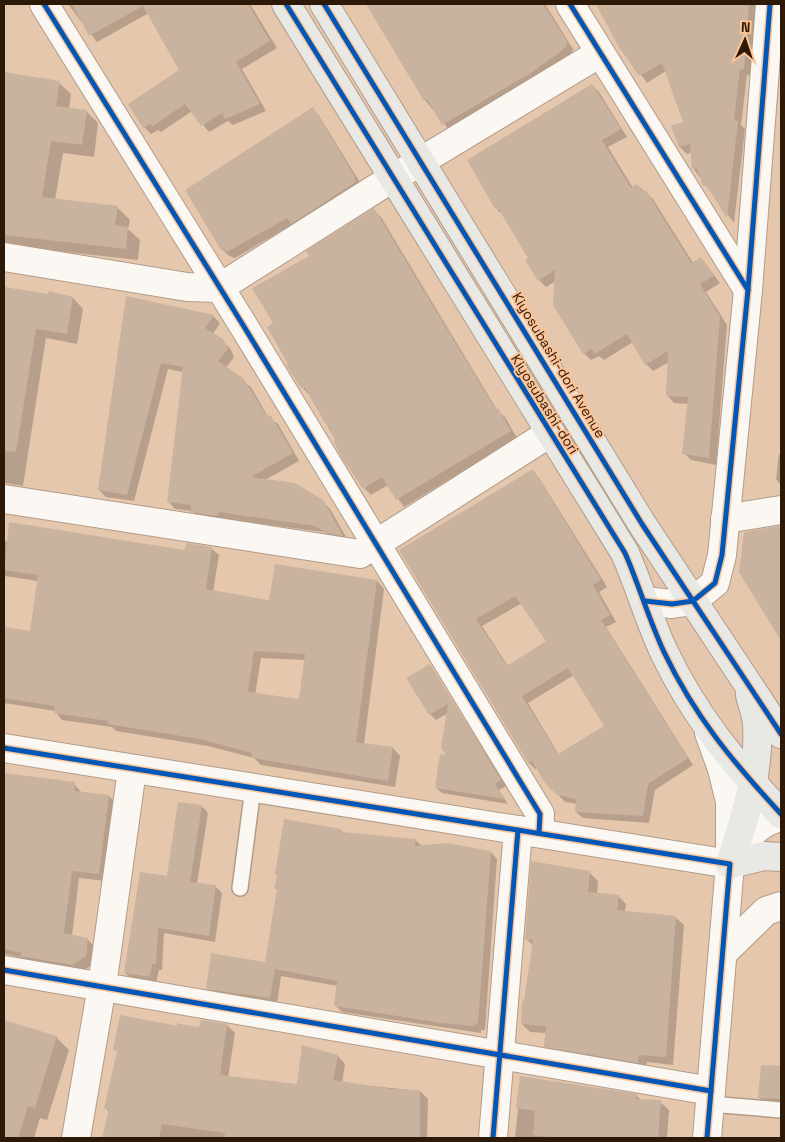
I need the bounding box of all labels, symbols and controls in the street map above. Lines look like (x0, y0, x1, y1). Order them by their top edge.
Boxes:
north arrow (720, 15, 770, 65)
text: N (741, 18, 751, 36)
street label: Kiyosubashi-dori Avenue (509, 289, 609, 441)
street label: Kiyosubashi-dori (508, 351, 582, 457)

